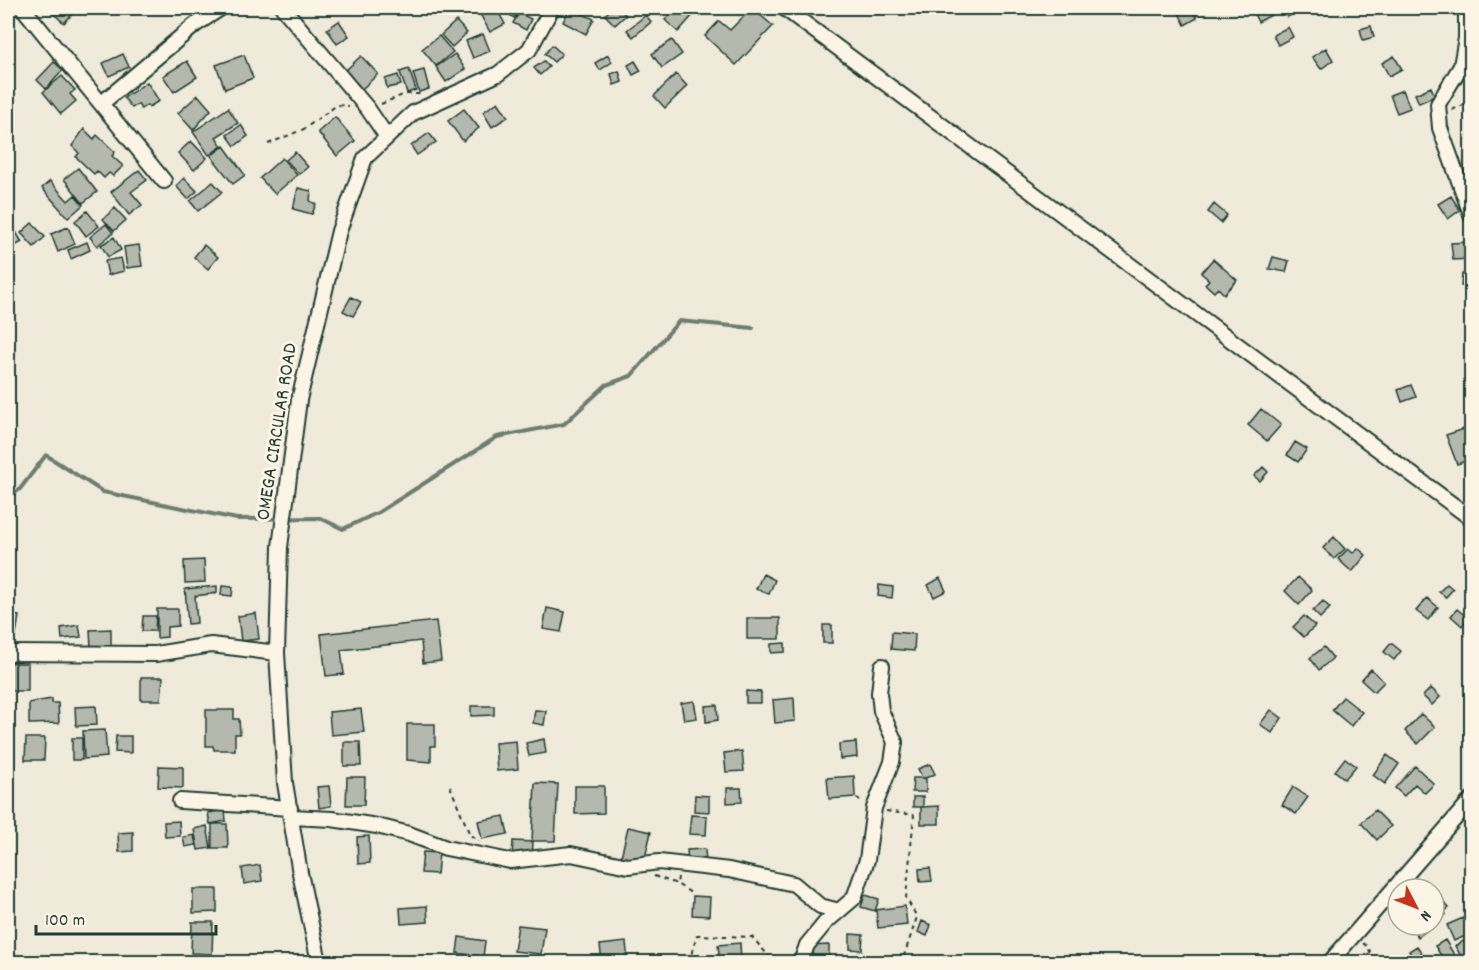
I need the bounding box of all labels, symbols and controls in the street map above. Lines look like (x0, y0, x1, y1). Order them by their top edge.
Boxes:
street label: OMEGA CIRCULAR ROAD (250, 341, 306, 523)
north arrow (1386, 877, 1446, 937)
scale bar (36, 898, 216, 936)
text: N (1414, 905, 1436, 926)
text: 100 m (45, 909, 85, 934)

